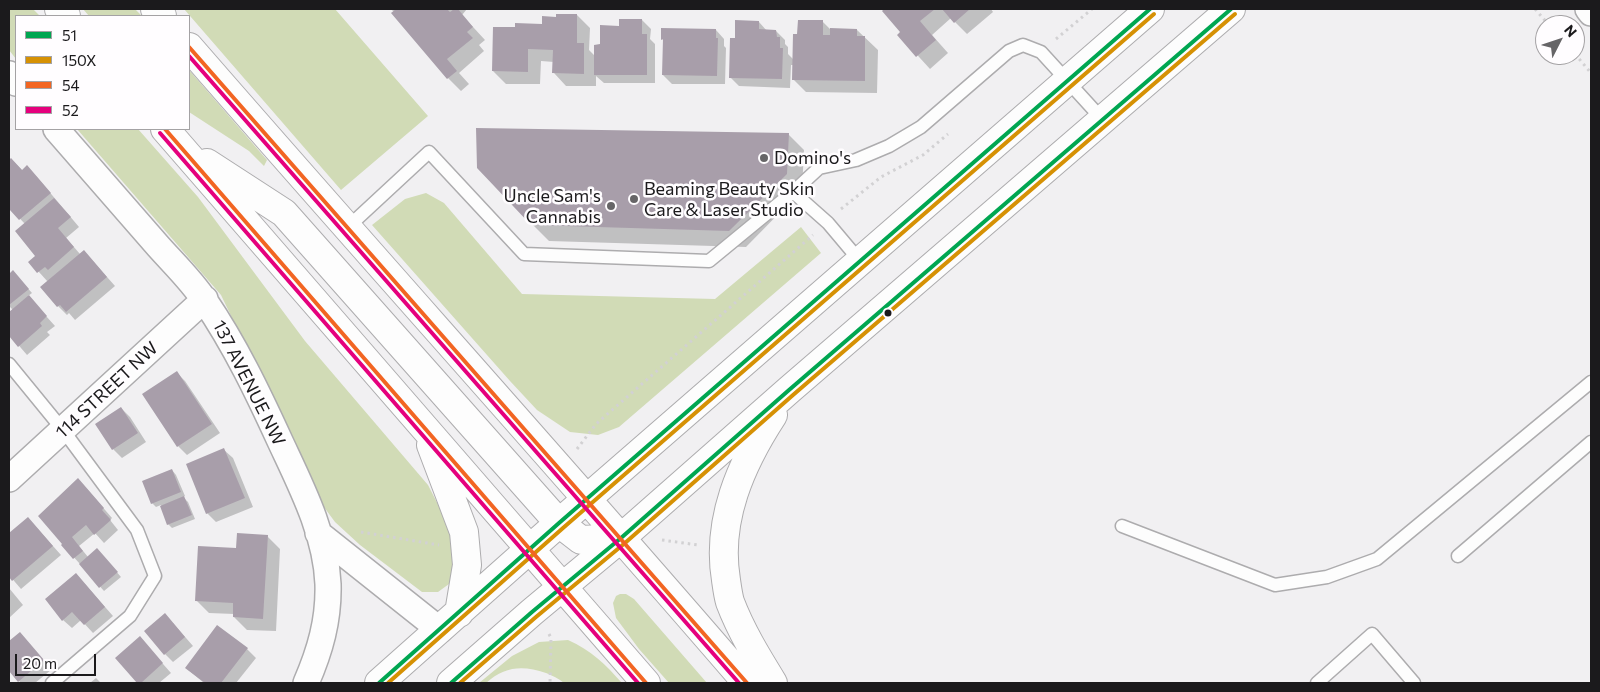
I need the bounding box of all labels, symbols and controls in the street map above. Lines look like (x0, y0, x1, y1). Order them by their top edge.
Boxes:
legend (15, 15, 190, 130)
north arrow (1535, 15, 1585, 65)
text: N (1561, 21, 1581, 40)
text: 51 (62, 26, 77, 44)
text: 150X (62, 51, 97, 69)
text: 54 (62, 76, 80, 94)
text: 52 (62, 101, 79, 119)
place label: Domino's (774, 147, 851, 169)
marker: Domino's (758, 152, 770, 164)
place label: Beaming Beauty Skin Care & Laser Studio (644, 178, 814, 220)
place label: Uncle Sam's Cannabis (504, 185, 601, 228)
marker: Beaming Beauty Skin Care & Laser Studio (628, 193, 640, 205)
marker: Uncle Sam's Cannabis (605, 200, 617, 212)
unlabelled marker (883, 308, 893, 318)
street label: 137 AVENUE NW (208, 317, 290, 449)
street label: 114 STREET NW (51, 337, 163, 443)
scale bar (18, 644, 99, 676)
text: 20 m (23, 654, 57, 672)

